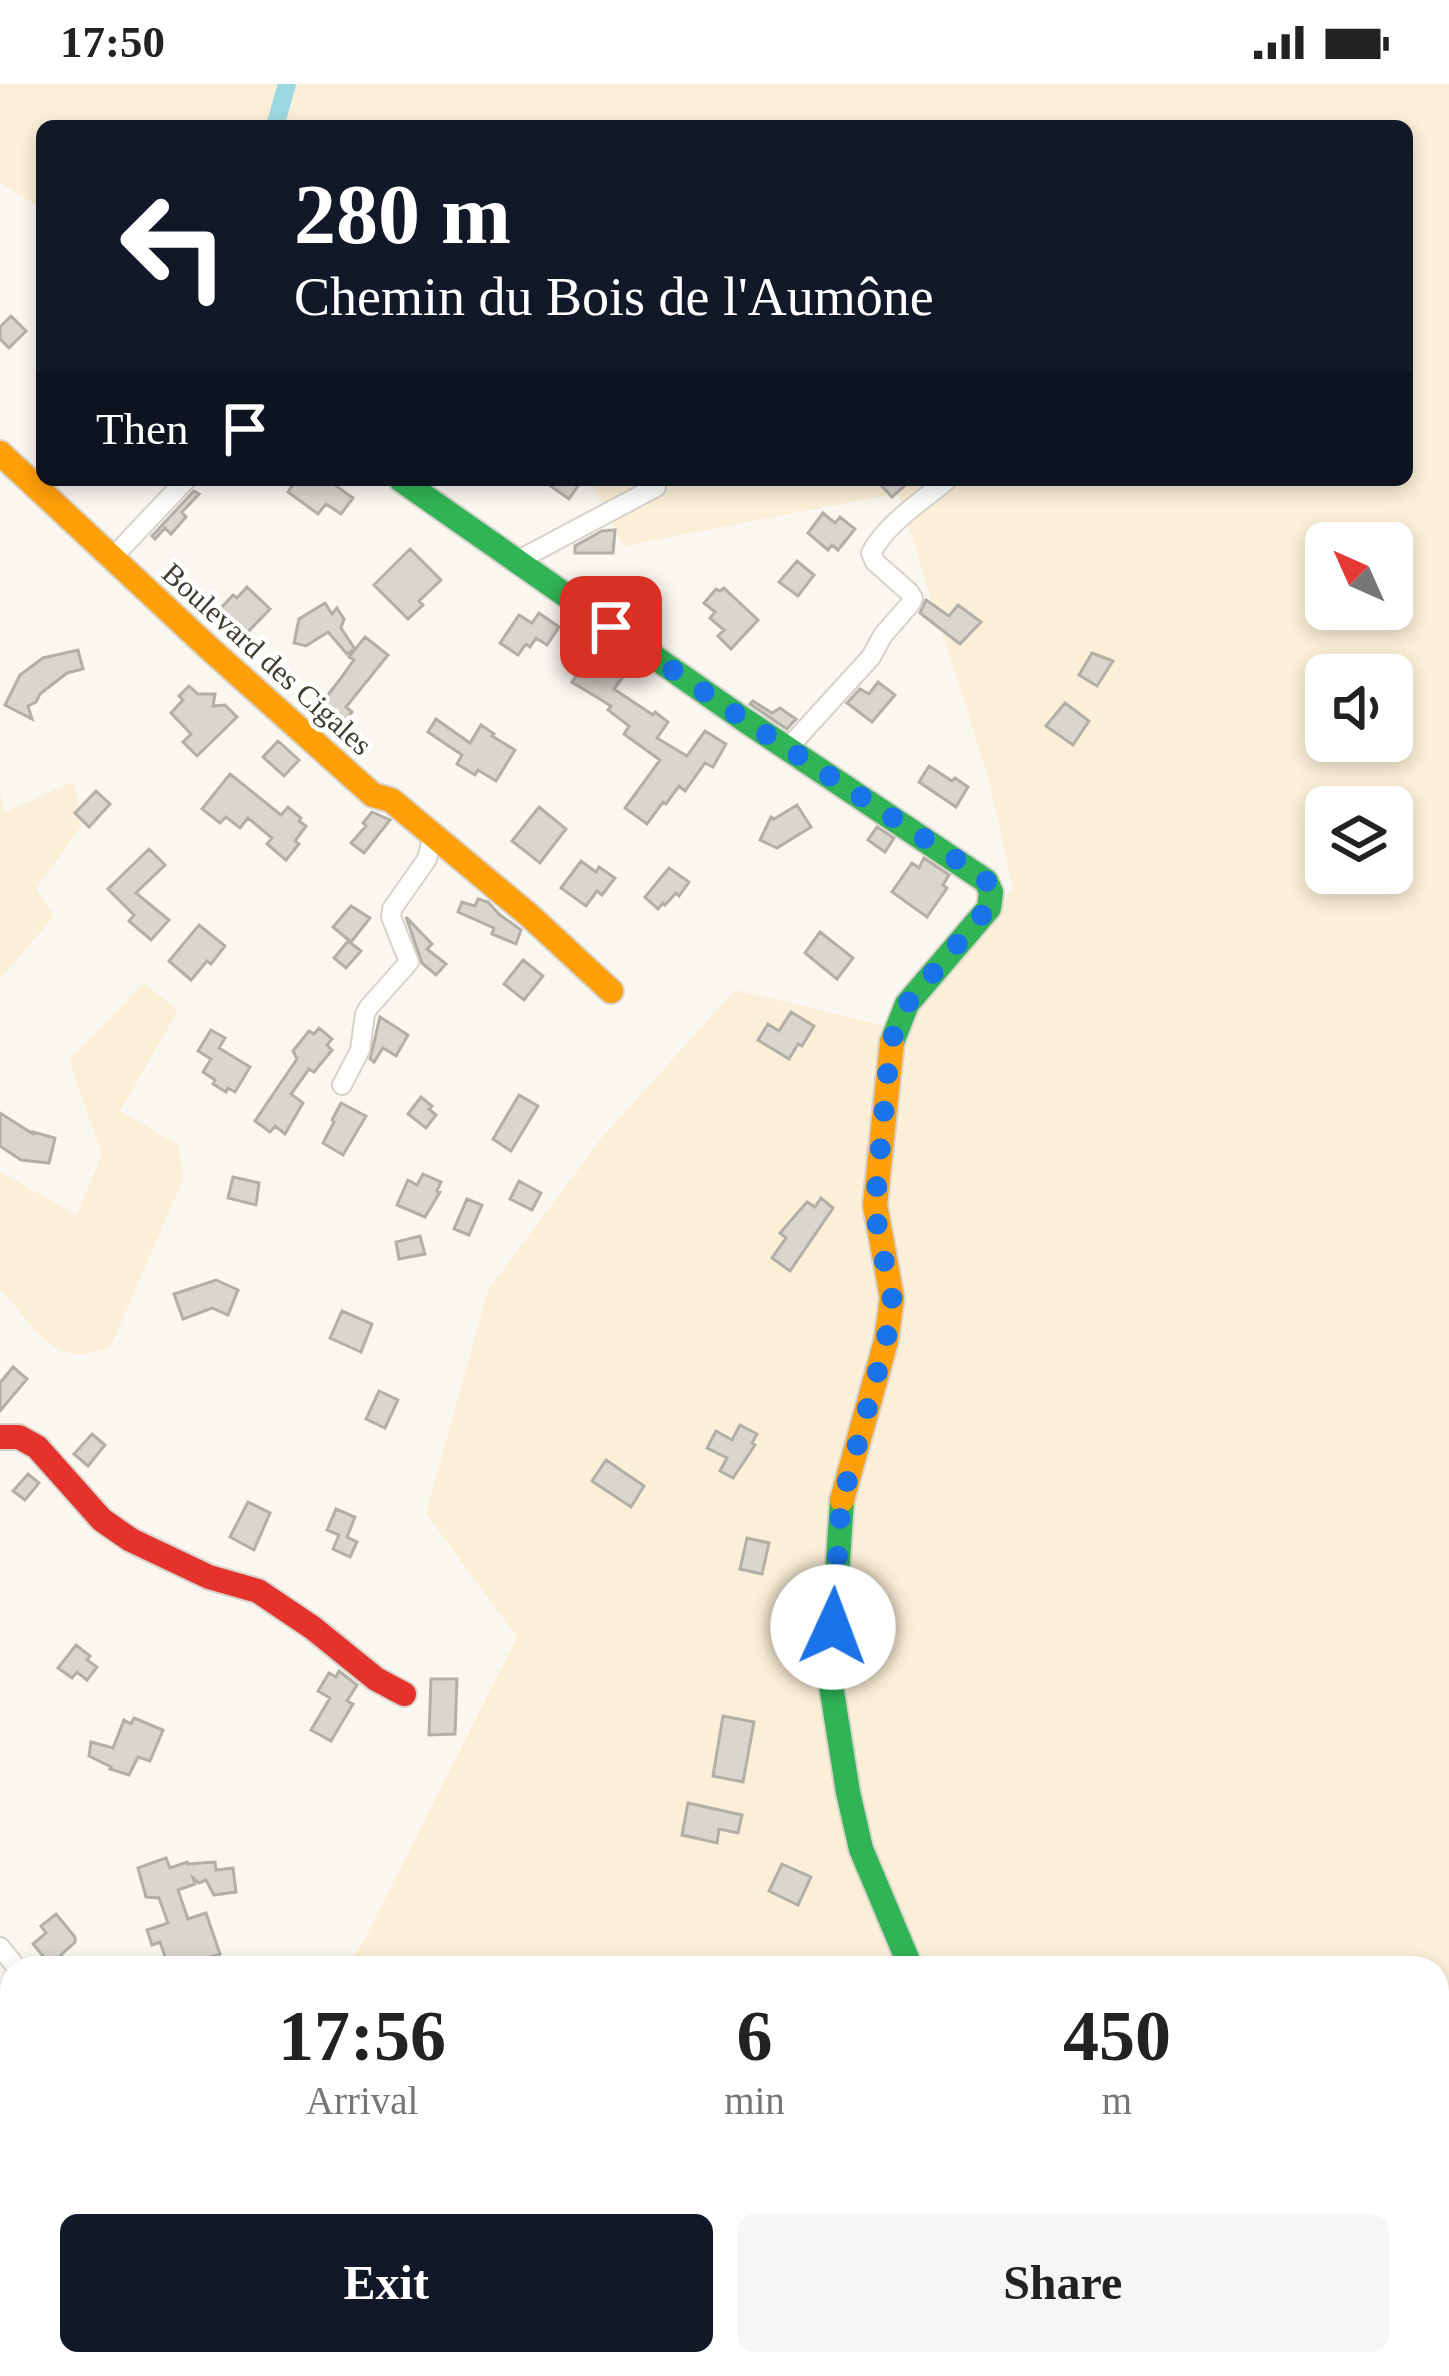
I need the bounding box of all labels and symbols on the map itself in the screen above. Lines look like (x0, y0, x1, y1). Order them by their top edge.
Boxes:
north arrow (1305, 522, 1413, 630)
street label: Boulevard des Cigales (156, 556, 379, 761)
pin (560, 576, 662, 678)
position arrow (770, 1564, 896, 1690)

